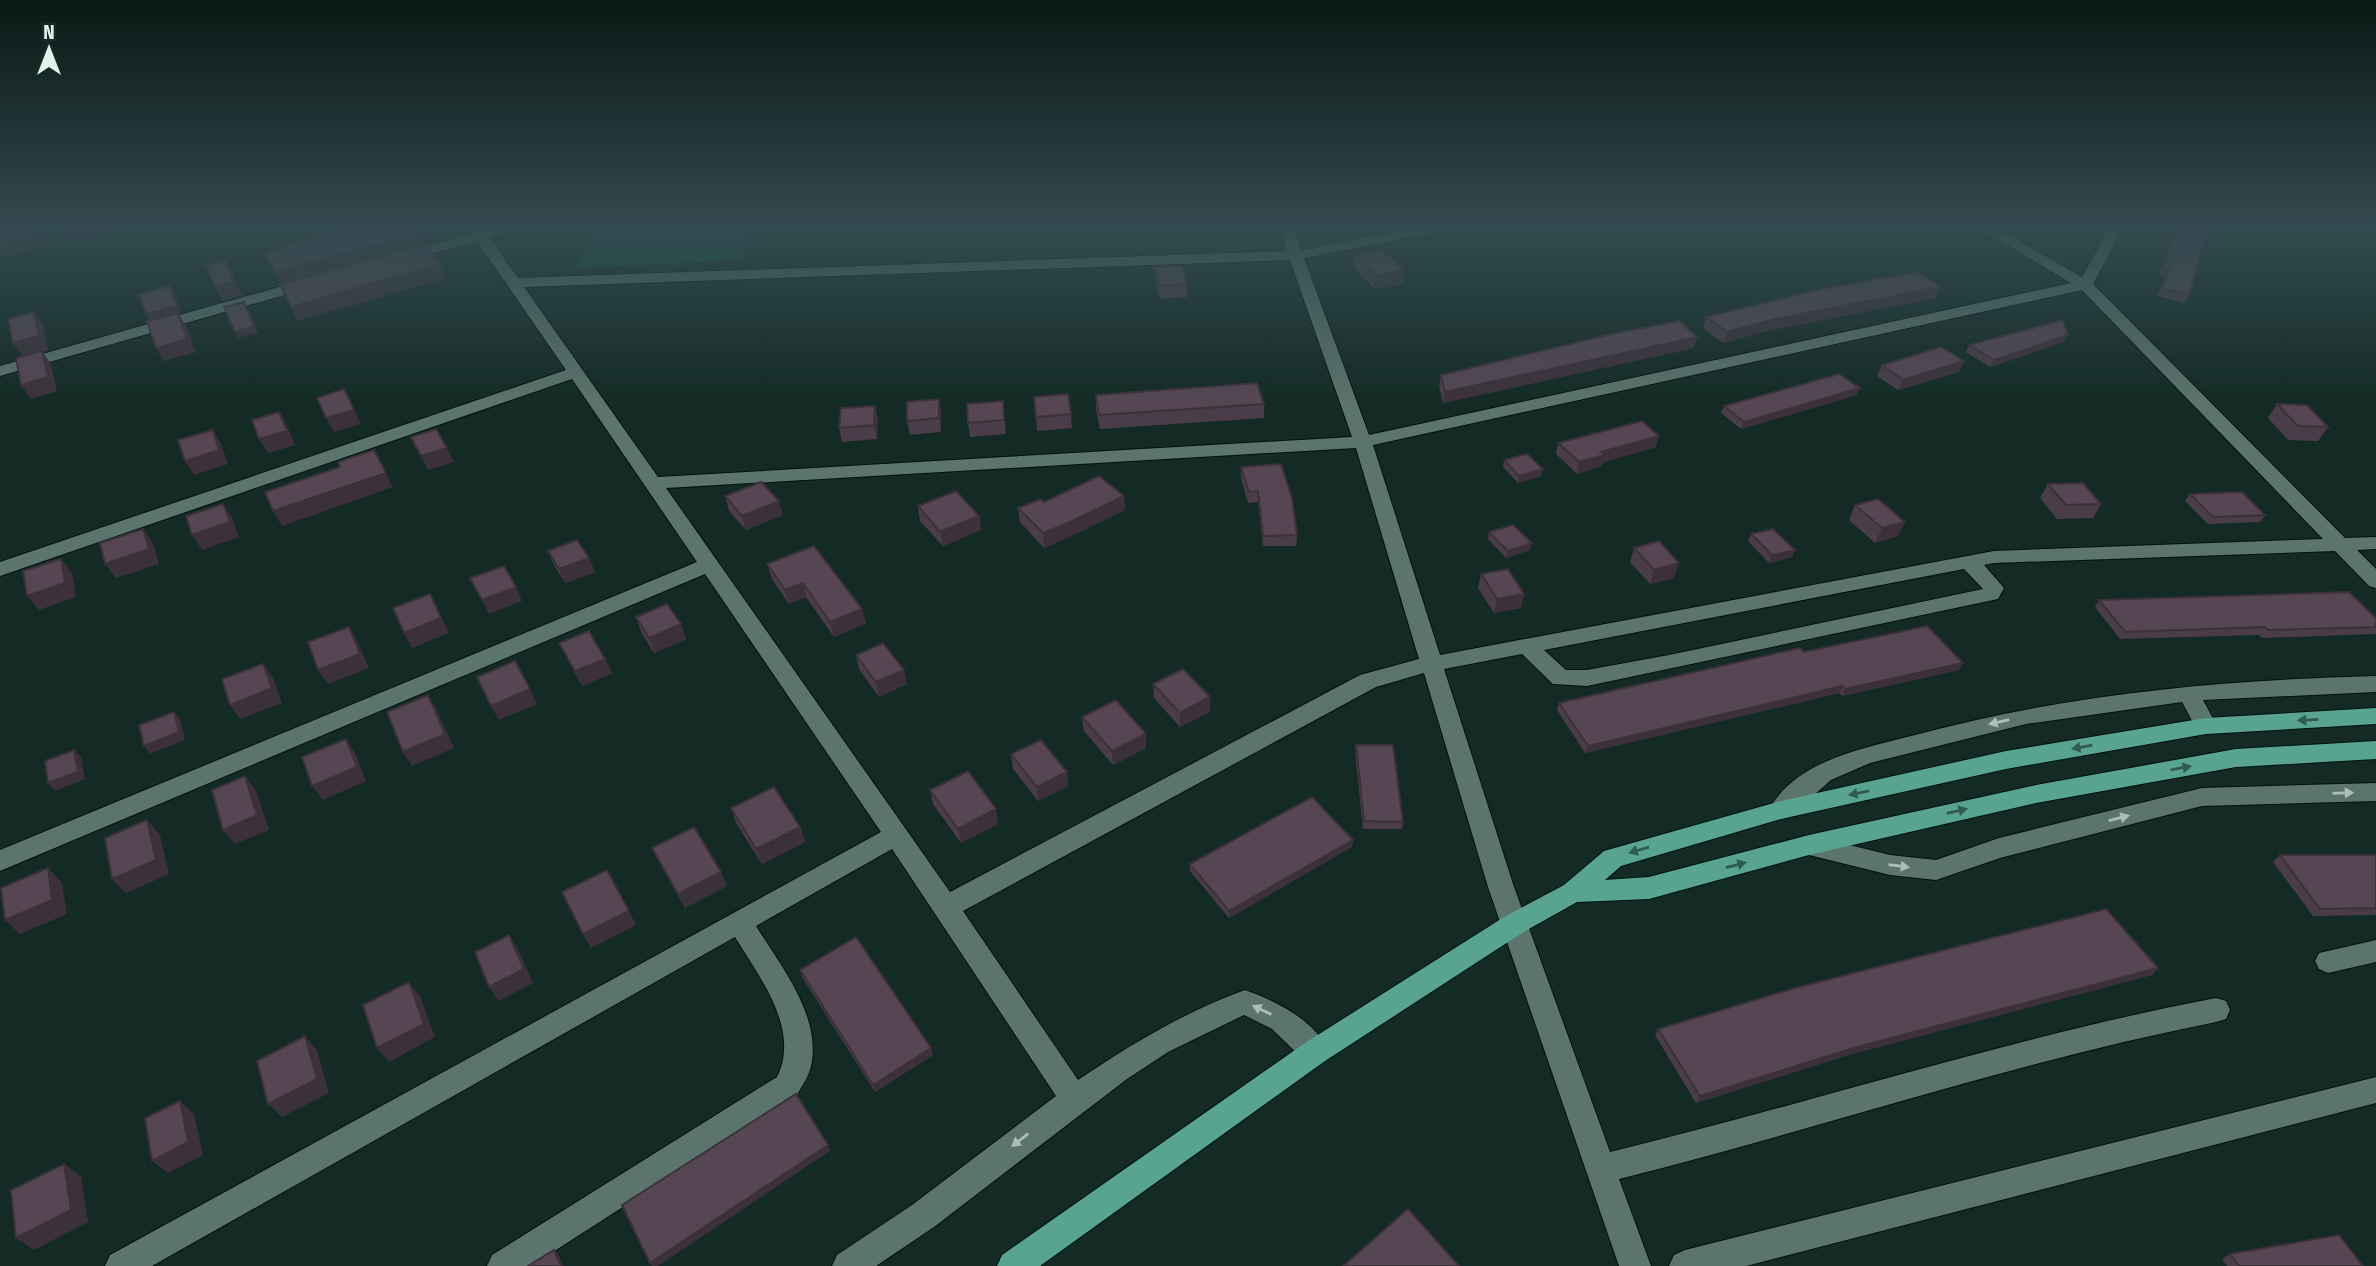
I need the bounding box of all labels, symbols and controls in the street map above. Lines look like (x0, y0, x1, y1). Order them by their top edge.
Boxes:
north arrow (14, 14, 84, 84)
text: N (43, 21, 55, 44)
one-way arrow (2297, 715, 2319, 726)
one-way arrow (1988, 716, 2010, 727)
one-way arrow (2071, 742, 2093, 753)
one-way arrow (2170, 762, 2192, 773)
one-way arrow (1848, 787, 1870, 798)
one-way arrow (2333, 787, 2355, 798)
one-way arrow (1947, 806, 1969, 817)
one-way arrow (2108, 812, 2130, 823)
one-way arrow (1628, 845, 1650, 856)
one-way arrow (1726, 859, 1747, 869)
one-way arrow (1888, 860, 1910, 871)
one-way arrow (1252, 1005, 1272, 1016)
one-way arrow (1012, 1133, 1030, 1148)

